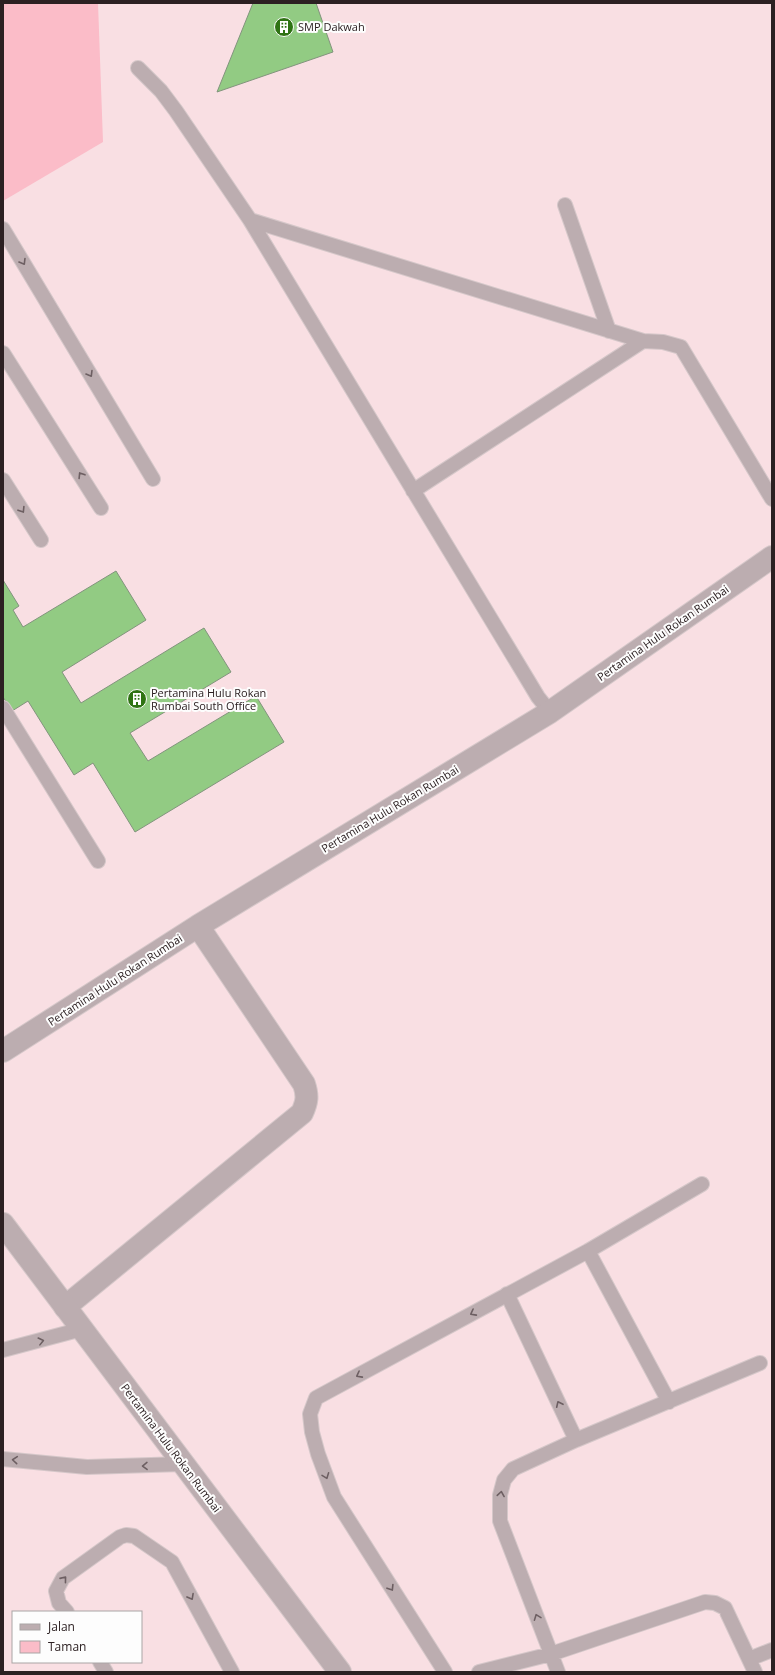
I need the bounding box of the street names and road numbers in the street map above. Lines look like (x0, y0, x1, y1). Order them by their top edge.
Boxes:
street label: Pertamina Hulu Rokan Rumbai (594, 581, 732, 684)
street label: Pertamina Hulu Rokan Rumbai (318, 762, 461, 856)
street label: Pertamina Hulu Rokan Rumbai (45, 930, 185, 1029)
street label: Pertamina Hulu Rokan Rumbai (118, 1380, 225, 1515)

